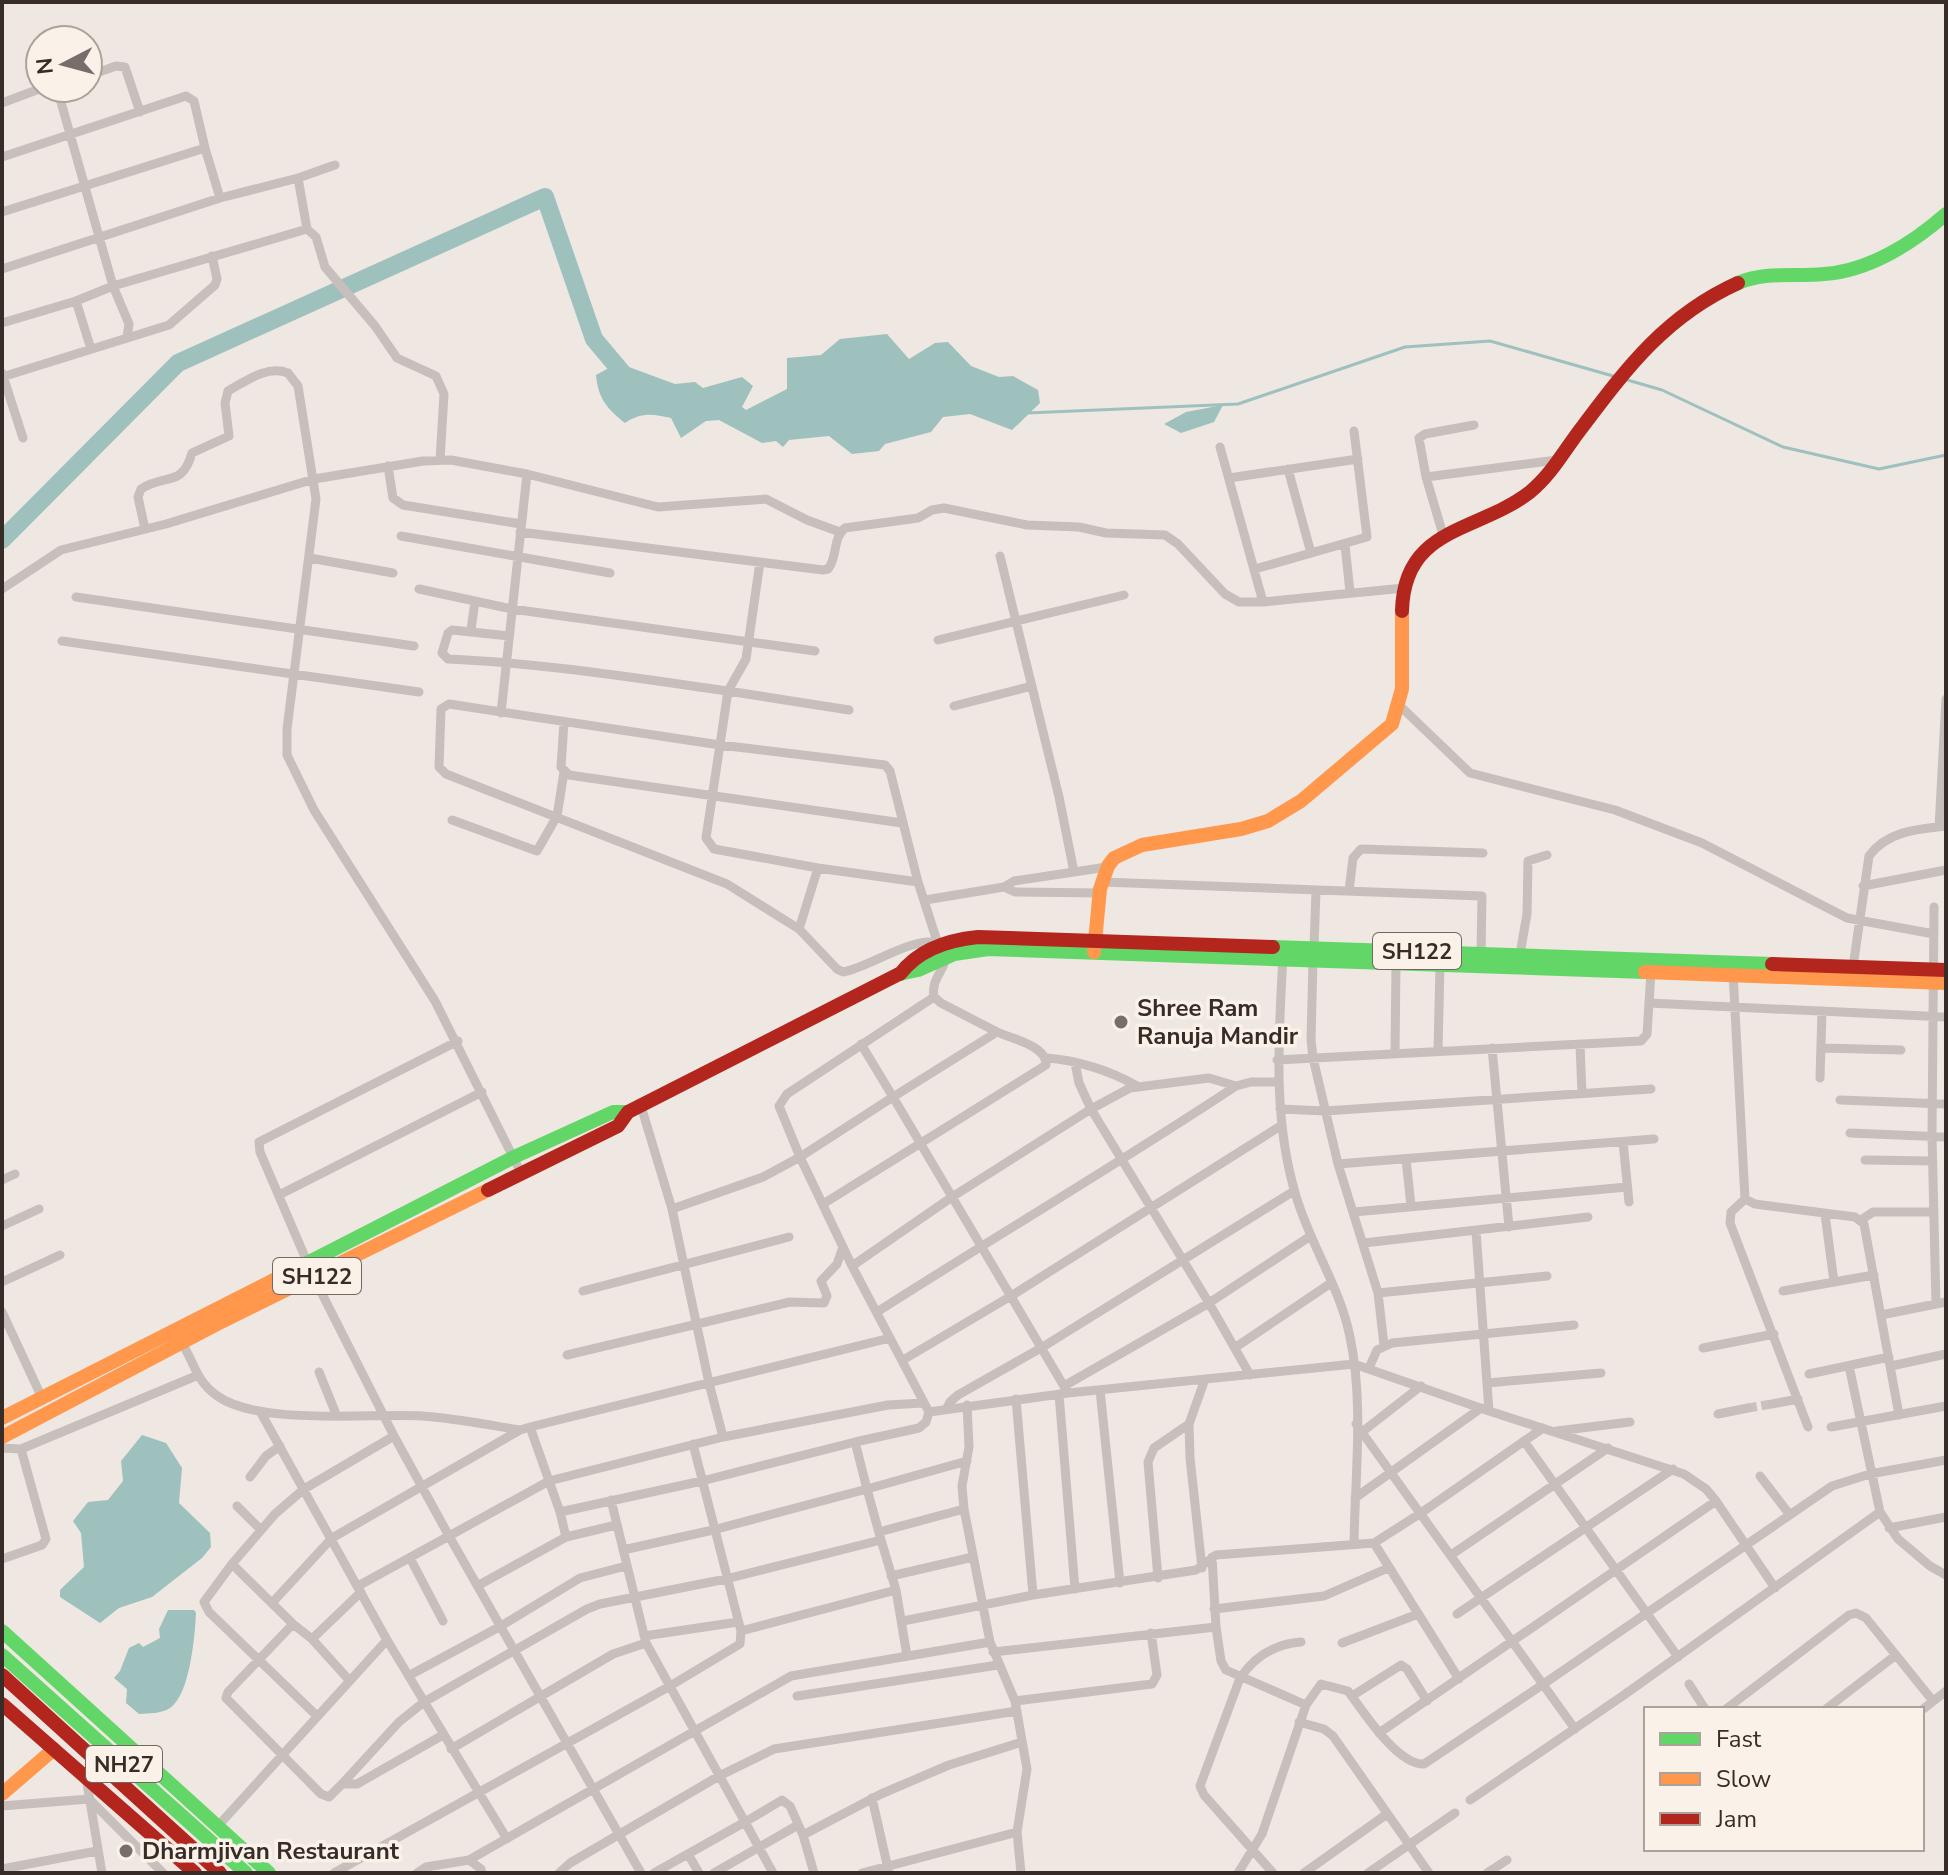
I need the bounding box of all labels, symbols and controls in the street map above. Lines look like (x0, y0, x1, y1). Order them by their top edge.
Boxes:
north arrow (24, 24, 104, 104)
text: N (29, 56, 61, 76)
road number: SH122 (1373, 933, 1461, 969)
place label: Shree Ram Ranuja Mandir (1137, 992, 1299, 1052)
marker: Shree Ram Ranuja Mandir (1112, 1013, 1130, 1031)
road number: SH122 (273, 1258, 361, 1294)
legend (1644, 1707, 1924, 1851)
text: Fast (1716, 1723, 1762, 1755)
road number: NH27 (86, 1746, 162, 1782)
text: Slow (1716, 1763, 1771, 1795)
text: Jam (1715, 1803, 1757, 1835)
place label: Dharmjivan Restaurant (142, 1835, 400, 1867)
marker: Dharmjivan Restaurant (117, 1842, 135, 1860)

